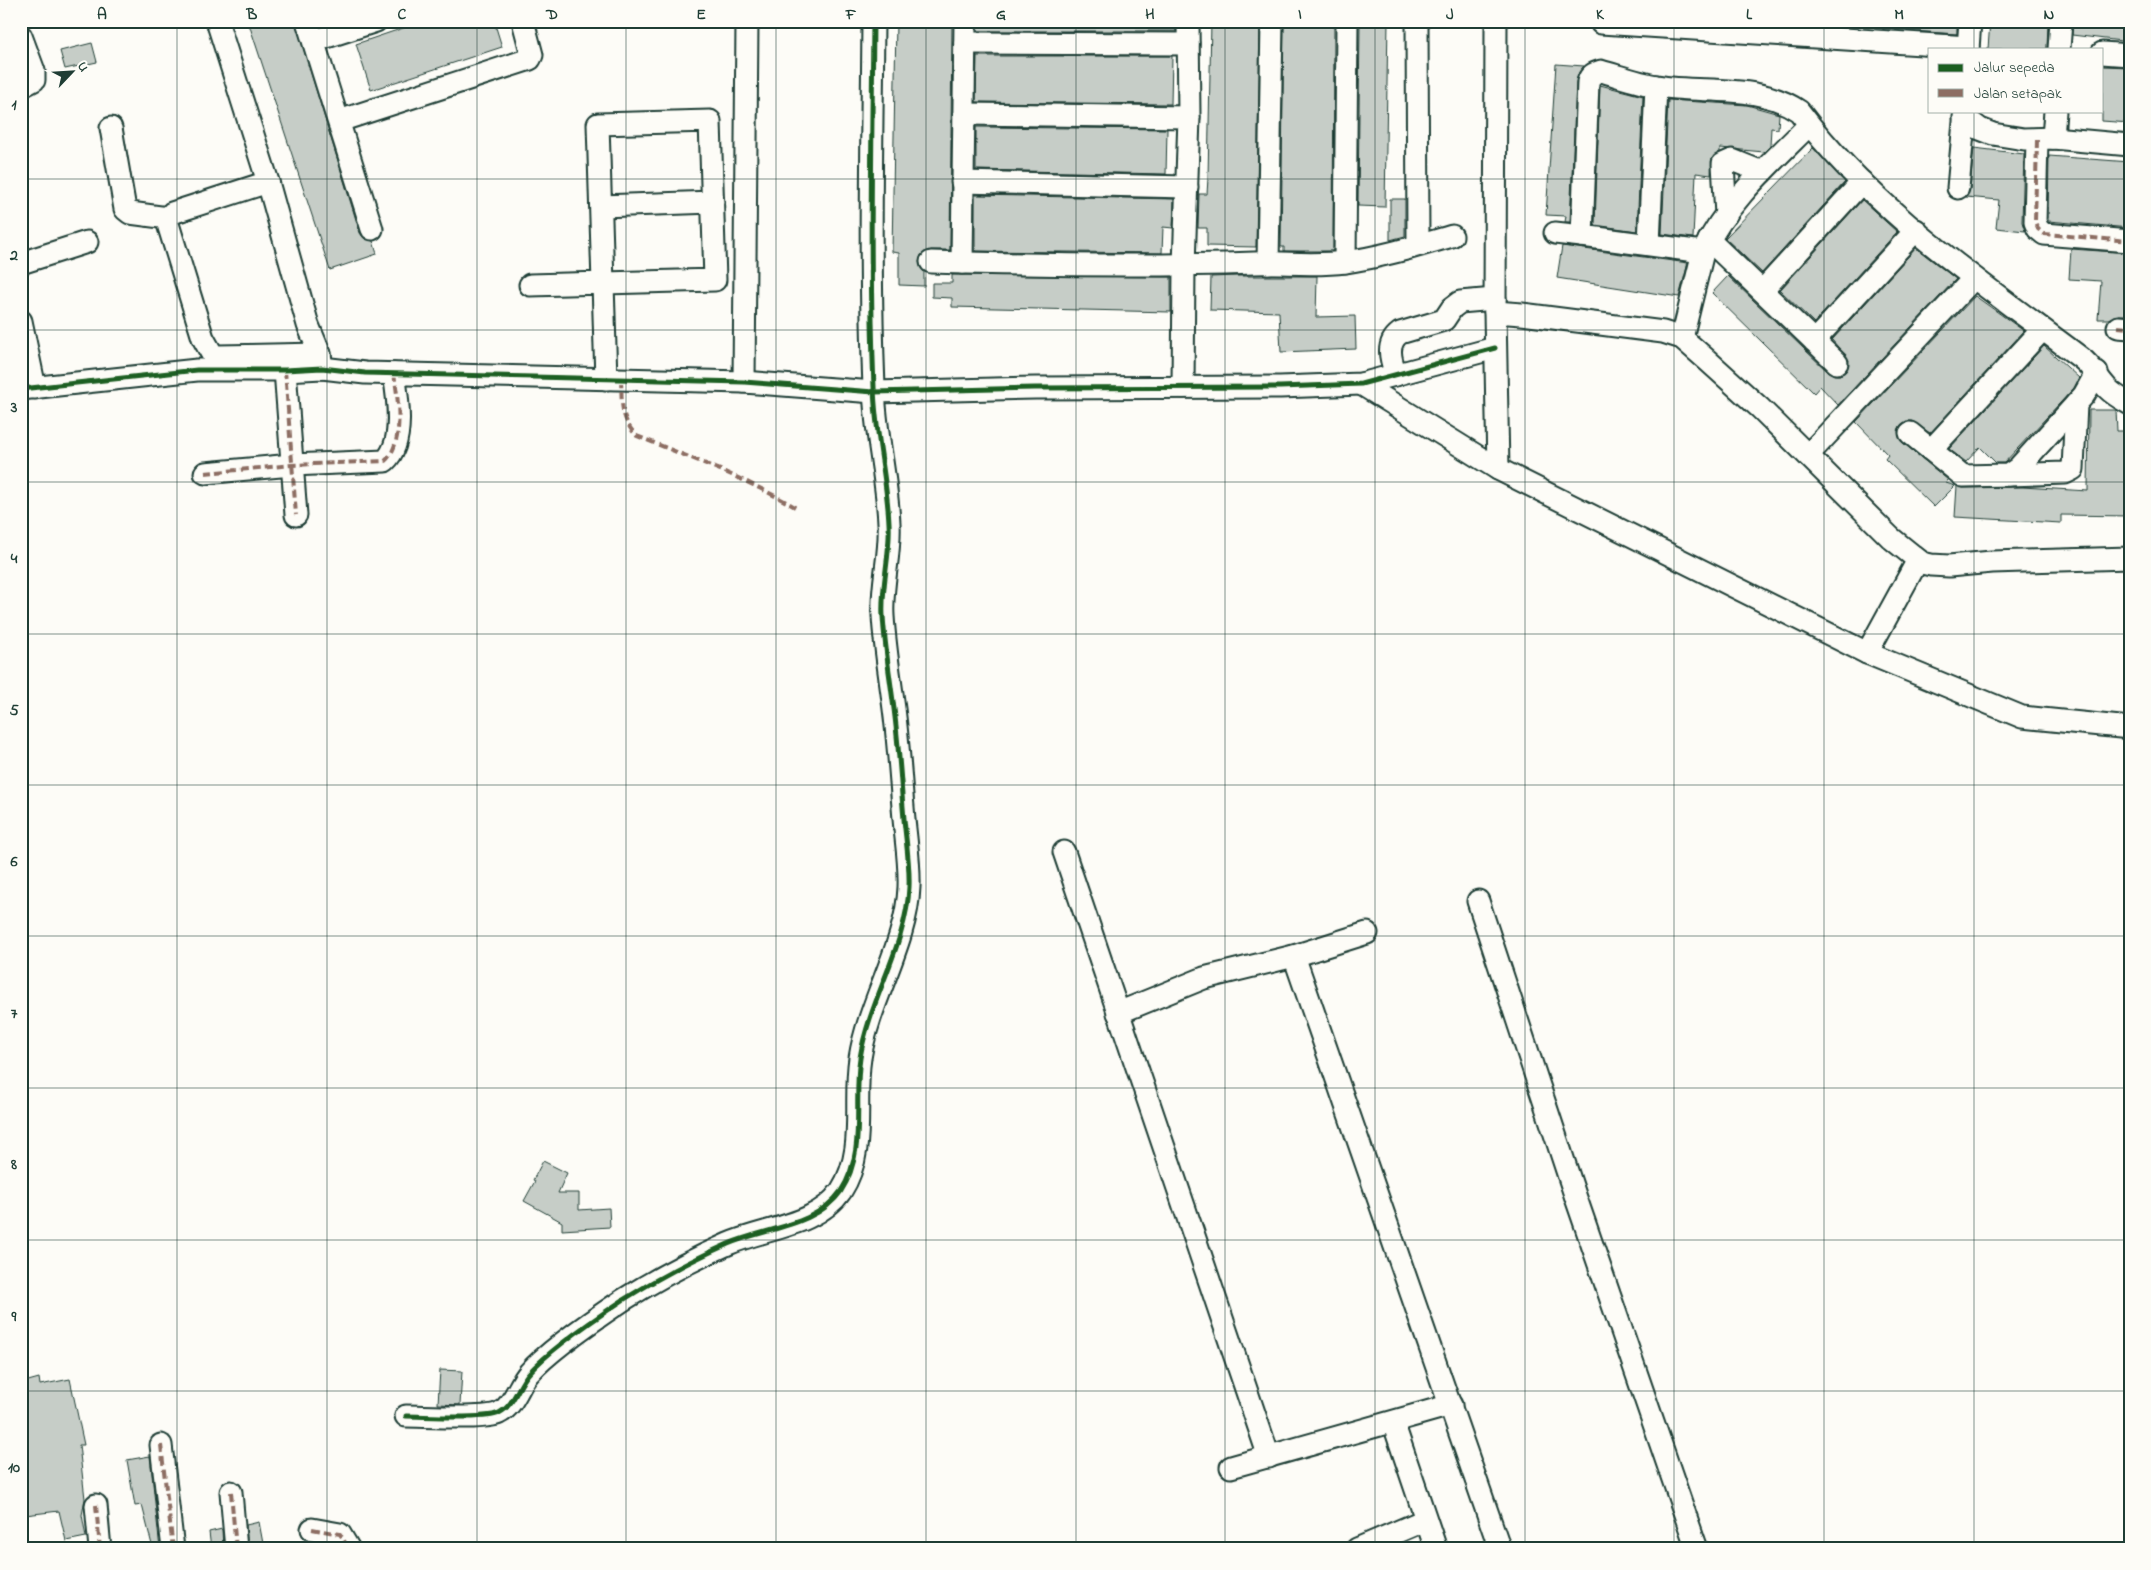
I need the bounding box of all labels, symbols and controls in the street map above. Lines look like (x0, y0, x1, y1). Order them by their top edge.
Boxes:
text: A (97, 3, 107, 27)
text: B (246, 3, 258, 27)
text: C (398, 3, 407, 27)
text: D (545, 3, 558, 27)
text: E (696, 3, 706, 27)
text: F (845, 3, 857, 27)
text: G (996, 3, 1006, 27)
text: H (1145, 3, 1155, 27)
text: I (1298, 3, 1302, 27)
text: J (1446, 3, 1454, 27)
text: K (1596, 3, 1605, 27)
text: L (1746, 3, 1753, 27)
text: M (1894, 3, 1904, 27)
text: N (2044, 3, 2055, 27)
north arrow (48, 48, 98, 98)
legend (1928, 48, 2104, 112)
text: Jalur sepeda (1974, 57, 2055, 79)
text: U (71, 59, 94, 76)
text: Jalan setapak (1974, 83, 2062, 105)
text: 1 (11, 93, 17, 117)
text: 2 (9, 244, 18, 268)
text: 3 (10, 396, 18, 420)
text: 4 (10, 547, 18, 571)
text: 5 (9, 699, 19, 723)
text: 6 (9, 850, 18, 874)
text: 7 (11, 1002, 18, 1026)
text: 8 (10, 1153, 17, 1177)
text: 9 (11, 1305, 17, 1329)
text: 10 (8, 1456, 20, 1480)

